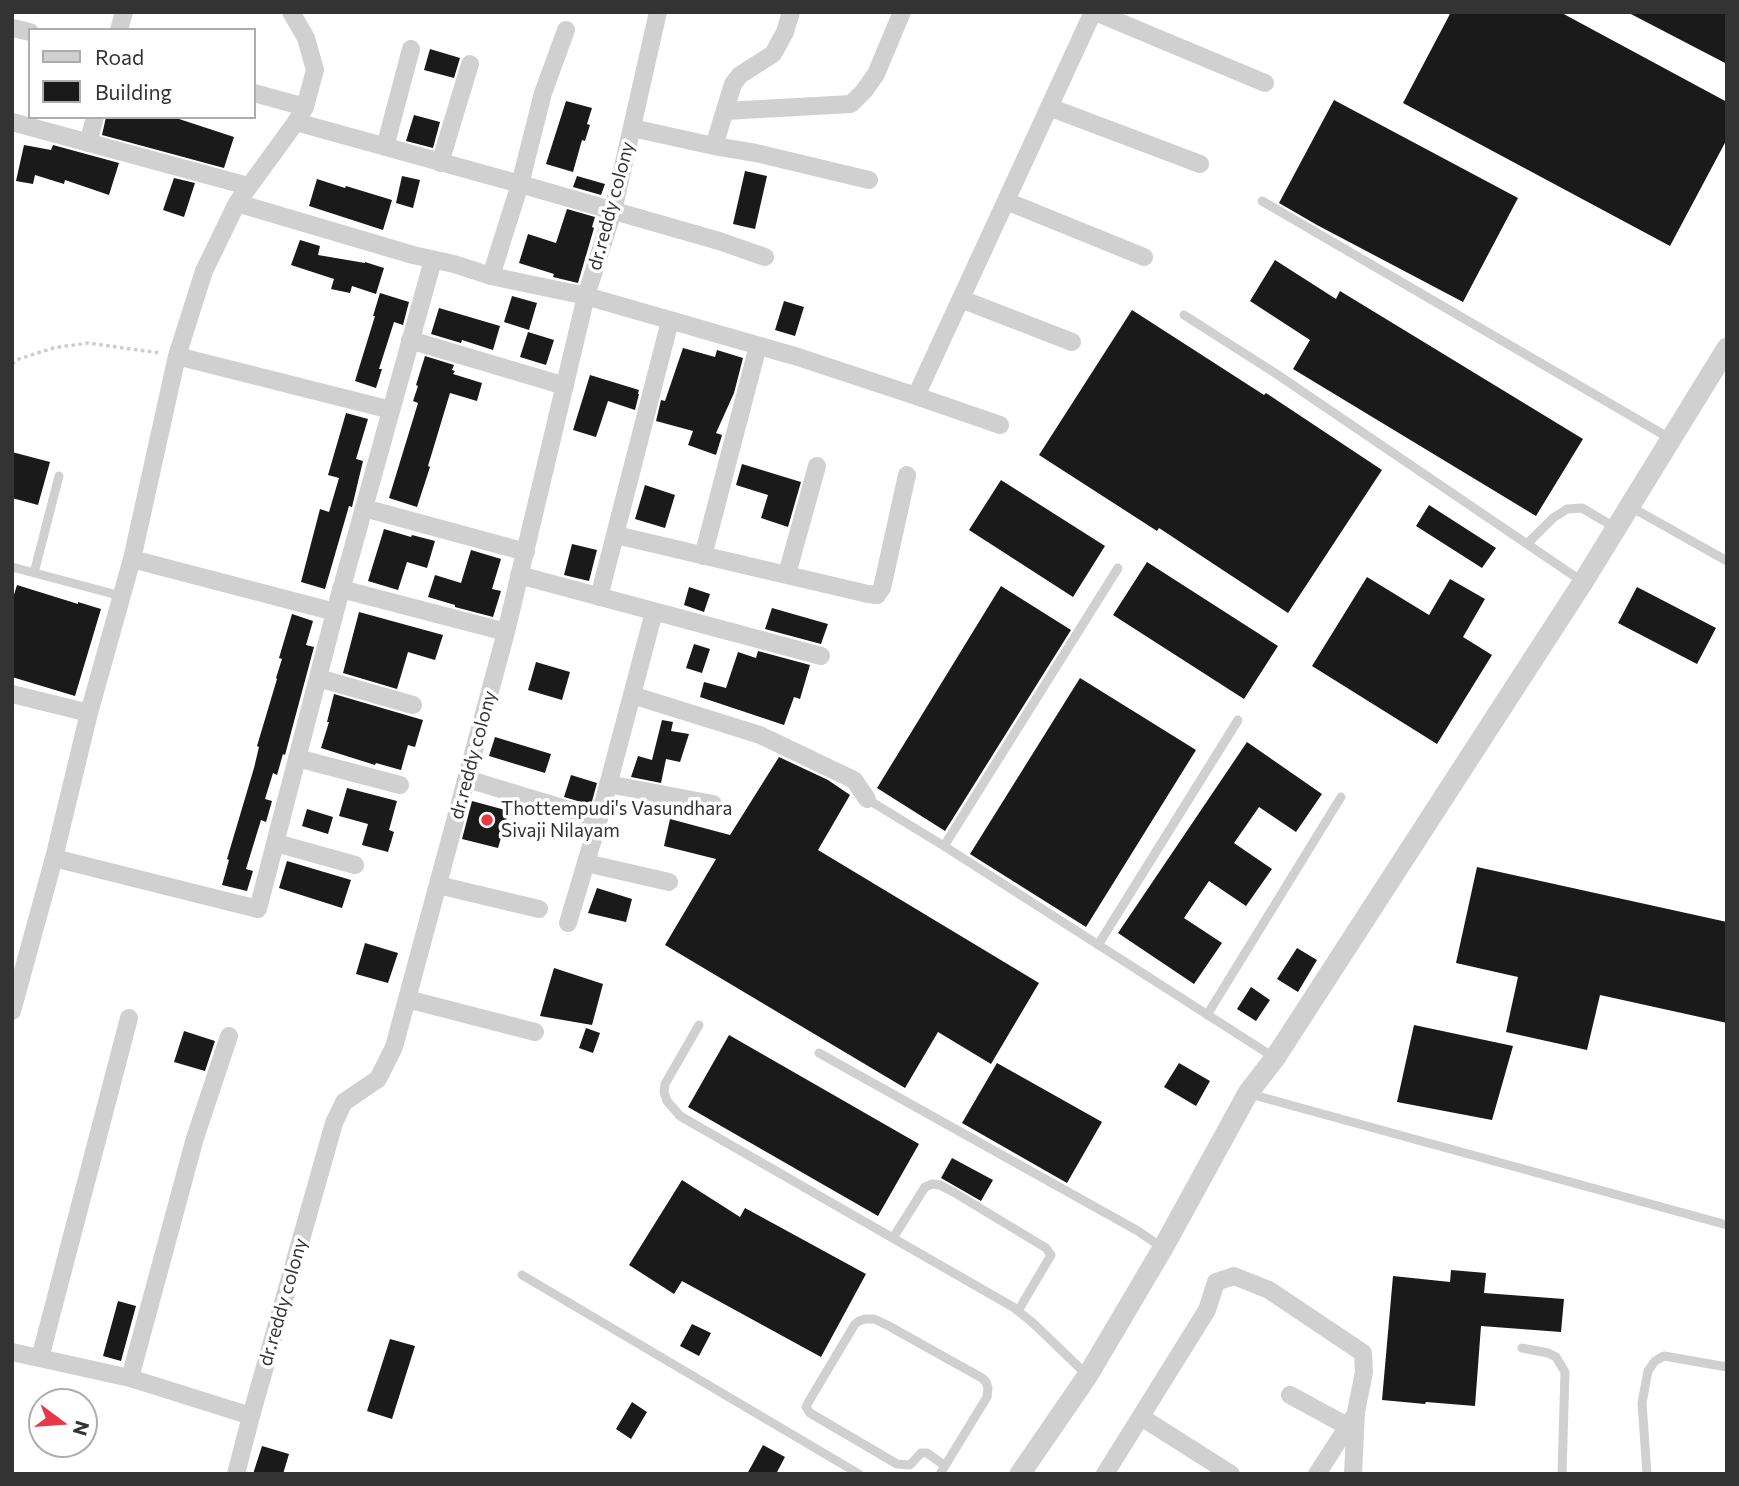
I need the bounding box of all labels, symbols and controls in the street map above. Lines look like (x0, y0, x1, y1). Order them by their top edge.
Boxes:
legend (28, 28, 256, 119)
text: Road (95, 44, 144, 69)
text: Building (95, 79, 172, 104)
street label: dr.reddy colony (583, 139, 639, 273)
street label: dr.reddy colony (445, 688, 501, 822)
place label: Thottempudi's Vasundhara Sivaji Nilayam (501, 798, 732, 842)
marker: Thottempudi's Vasundhara Sivaji Nilayam (479, 812, 495, 828)
street label: dr.reddy colony (254, 1235, 312, 1369)
north arrow (28, 1388, 98, 1458)
text: N (69, 1418, 95, 1438)

